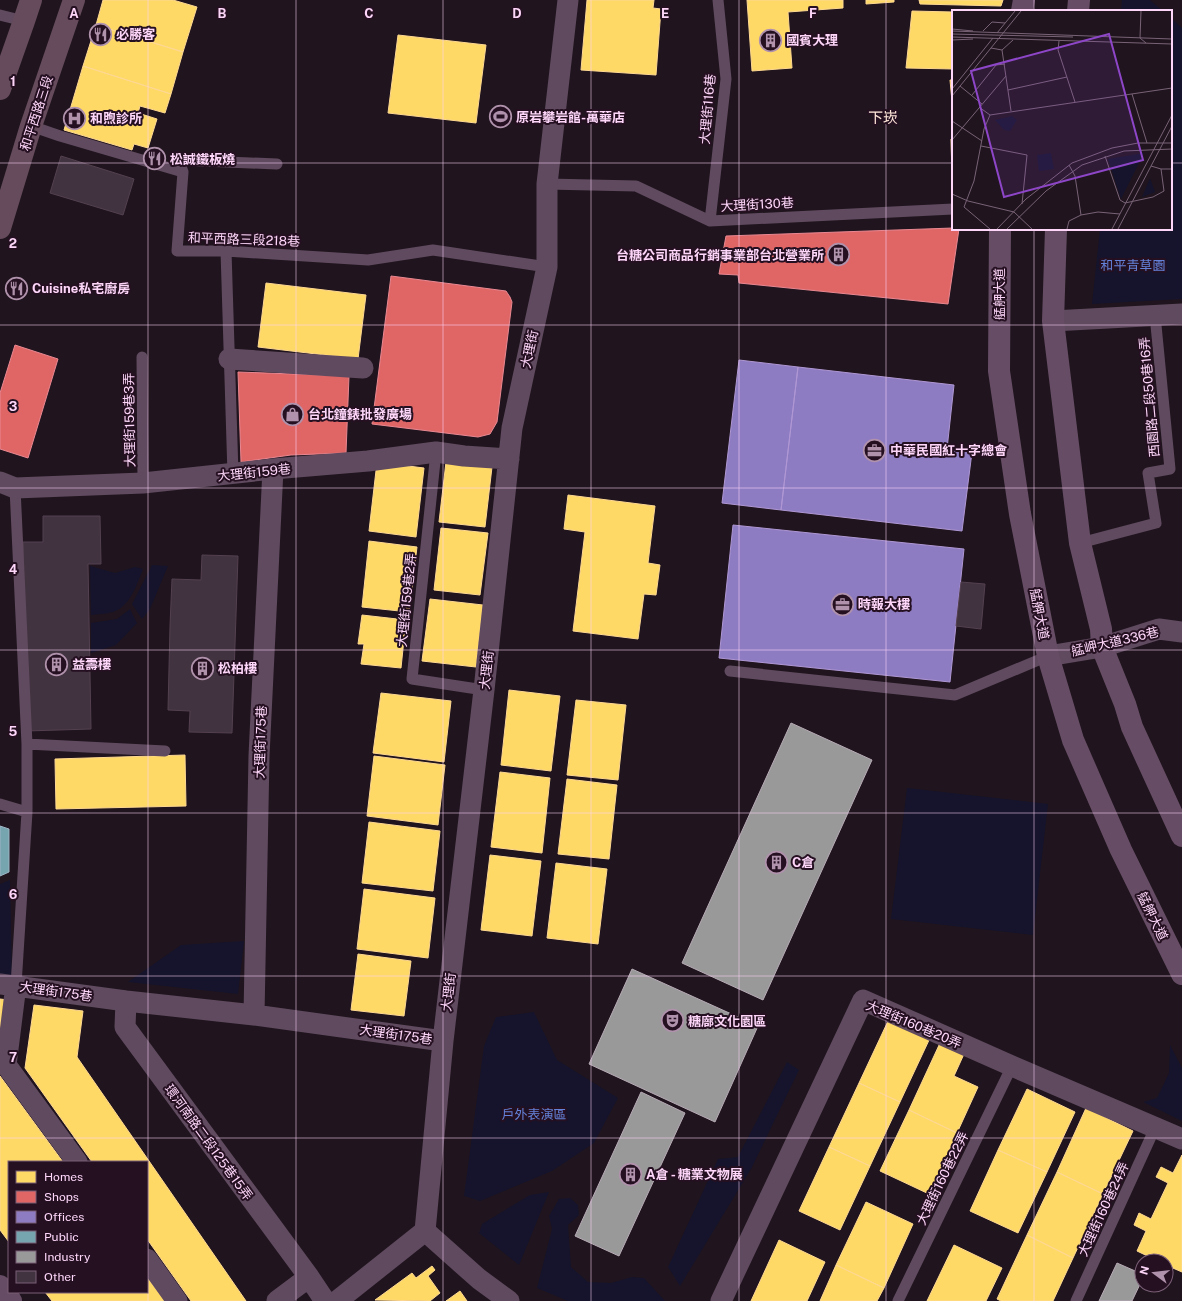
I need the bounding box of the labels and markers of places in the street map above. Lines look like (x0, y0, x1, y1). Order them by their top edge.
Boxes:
restaurant icon: 必勝客 (88, 21, 114, 47)
place label: 必勝客 (116, 27, 155, 42)
building icon: 國賓大理 (757, 27, 783, 53)
place label: 國賓大理 (786, 33, 838, 48)
sports icon: 原岩攀岩館-萬華店 (487, 104, 513, 130)
hospital icon: 和煦診所 (61, 105, 87, 131)
place label: 原岩攀岩館-萬華店 (516, 110, 625, 125)
place label: 和煦診所 (90, 111, 142, 126)
restaurant icon: 松誠鐵板燒 (142, 146, 168, 172)
place label: 松誠鐵板燒 (170, 152, 235, 167)
building icon: 台糖公司商品行銷事業部台北營業所 (826, 242, 852, 268)
place label: 台糖公司商品行銷事業部台北營業所 (616, 248, 824, 263)
restaurant icon: Cuisine私宅廚房 (4, 275, 30, 301)
place label: Cuisine私宅廚房 (32, 281, 130, 296)
shop icon: 台北鐘錶批發廣場 (280, 401, 306, 427)
place label: 台北鐘錶批發廣場 (308, 407, 412, 422)
office icon: 中華民國紅十字總會 (861, 437, 887, 463)
place label: 中華民國紅十字總會 (890, 443, 1008, 458)
office icon: 時報大樓 (829, 591, 855, 617)
place label: 時報大樓 (858, 597, 910, 612)
building icon: 益壽樓 (44, 651, 70, 677)
building icon: 松柏樓 (189, 655, 215, 681)
place label: 益壽樓 (72, 657, 111, 672)
place label: 松柏樓 (218, 661, 257, 676)
building icon: C倉 (764, 849, 790, 875)
place label: C倉 (792, 855, 814, 870)
theatre icon: 糖廍文化園區 (660, 1008, 686, 1034)
place label: 糖廍文化園區 (688, 1014, 766, 1029)
building icon: A倉 - 糖業文物展 (617, 1161, 643, 1187)
place label: A倉 - 糖業文物展 (646, 1167, 743, 1182)

